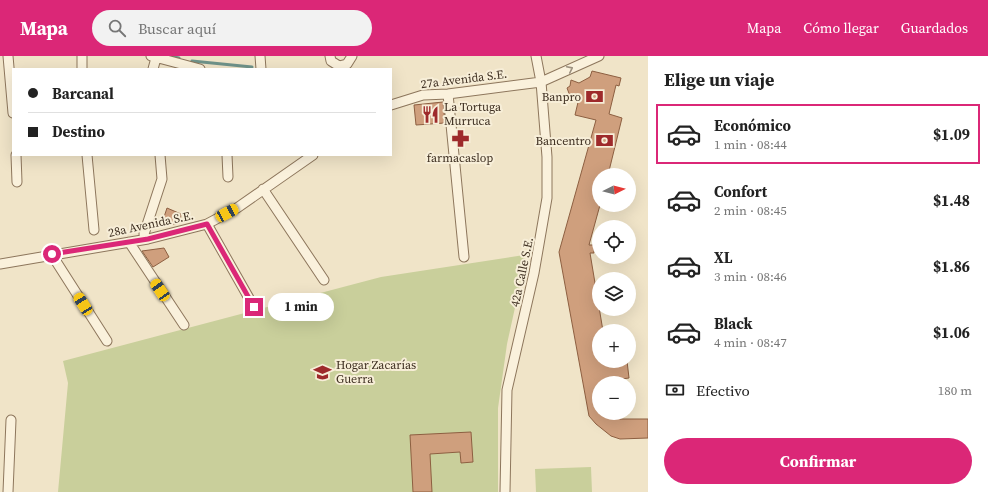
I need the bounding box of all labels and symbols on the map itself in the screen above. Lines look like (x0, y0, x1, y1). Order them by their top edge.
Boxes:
street label: 27a Avenida S.E. (420, 66, 508, 92)
one-way arrow (566, 66, 573, 74)
bank icon: Banpro (584, 87, 604, 107)
place label: Banpro (542, 89, 581, 105)
place label: La Tortuga Murruca (444, 99, 502, 129)
restaurant icon: La Tortuga Murruca (421, 104, 441, 124)
pharmacy icon: farmacaslop (450, 129, 470, 149)
bank icon: Bancentro (594, 131, 614, 151)
place label: Bancentro (535, 133, 591, 149)
place label: farmacaslop (427, 150, 493, 166)
north arrow (592, 168, 636, 212)
car (214, 202, 240, 224)
street label: 28a Avenida S.E. (107, 207, 195, 241)
street label: 42a Calle S.E. (507, 236, 537, 308)
route start (43, 245, 61, 263)
car (148, 277, 172, 303)
car (72, 291, 94, 317)
callout: 1 min (268, 293, 334, 321)
route end (245, 298, 263, 316)
place label: Hogar Zacarías Guerra (336, 357, 416, 387)
school or university icon: Hogar Zacarías Guerra (313, 362, 333, 382)

